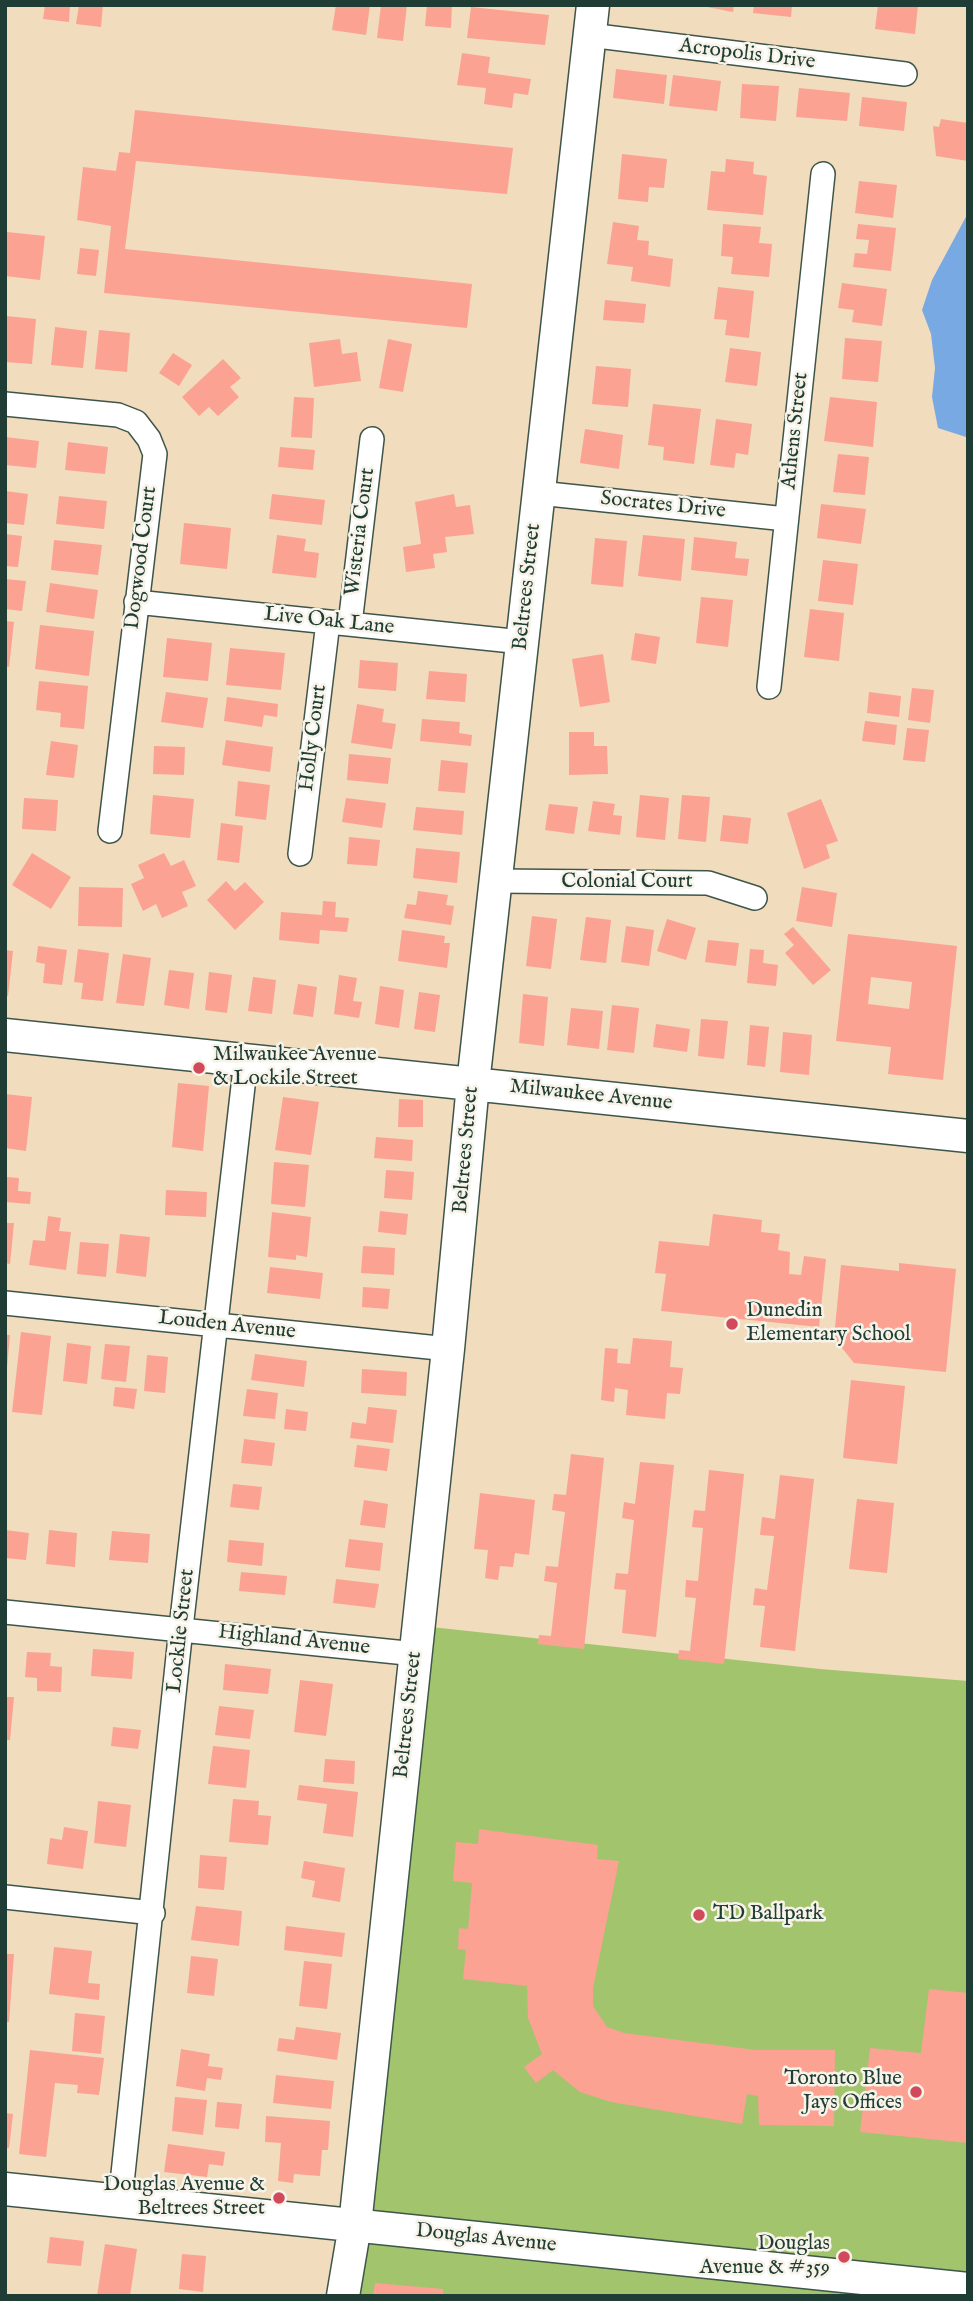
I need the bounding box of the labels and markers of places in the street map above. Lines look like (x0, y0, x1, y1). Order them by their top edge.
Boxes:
place label: Milwaukee Avenue & Lockile Street (213, 1043, 377, 1093)
marker: Milwaukee Avenue & Lockile Street (191, 1060, 207, 1076)
place label: Dunedin Elementary School (746, 1299, 911, 1349)
marker: Dunedin Elementary School (724, 1316, 740, 1332)
place label: TD Ballpark (713, 1902, 824, 1928)
marker: TD Ballpark (691, 1907, 707, 1923)
place label: Toronto Blue Jays Offices (784, 2067, 902, 2117)
marker: Toronto Blue Jays Offices (908, 2084, 924, 2100)
place label: Douglas Avenue & Beltrees Street (103, 2173, 265, 2223)
marker: Douglas Avenue & Beltrees Street (271, 2190, 287, 2206)
place label: Douglas Avenue & #359 (699, 2232, 830, 2282)
marker: Douglas Avenue & #359 (836, 2249, 852, 2265)

